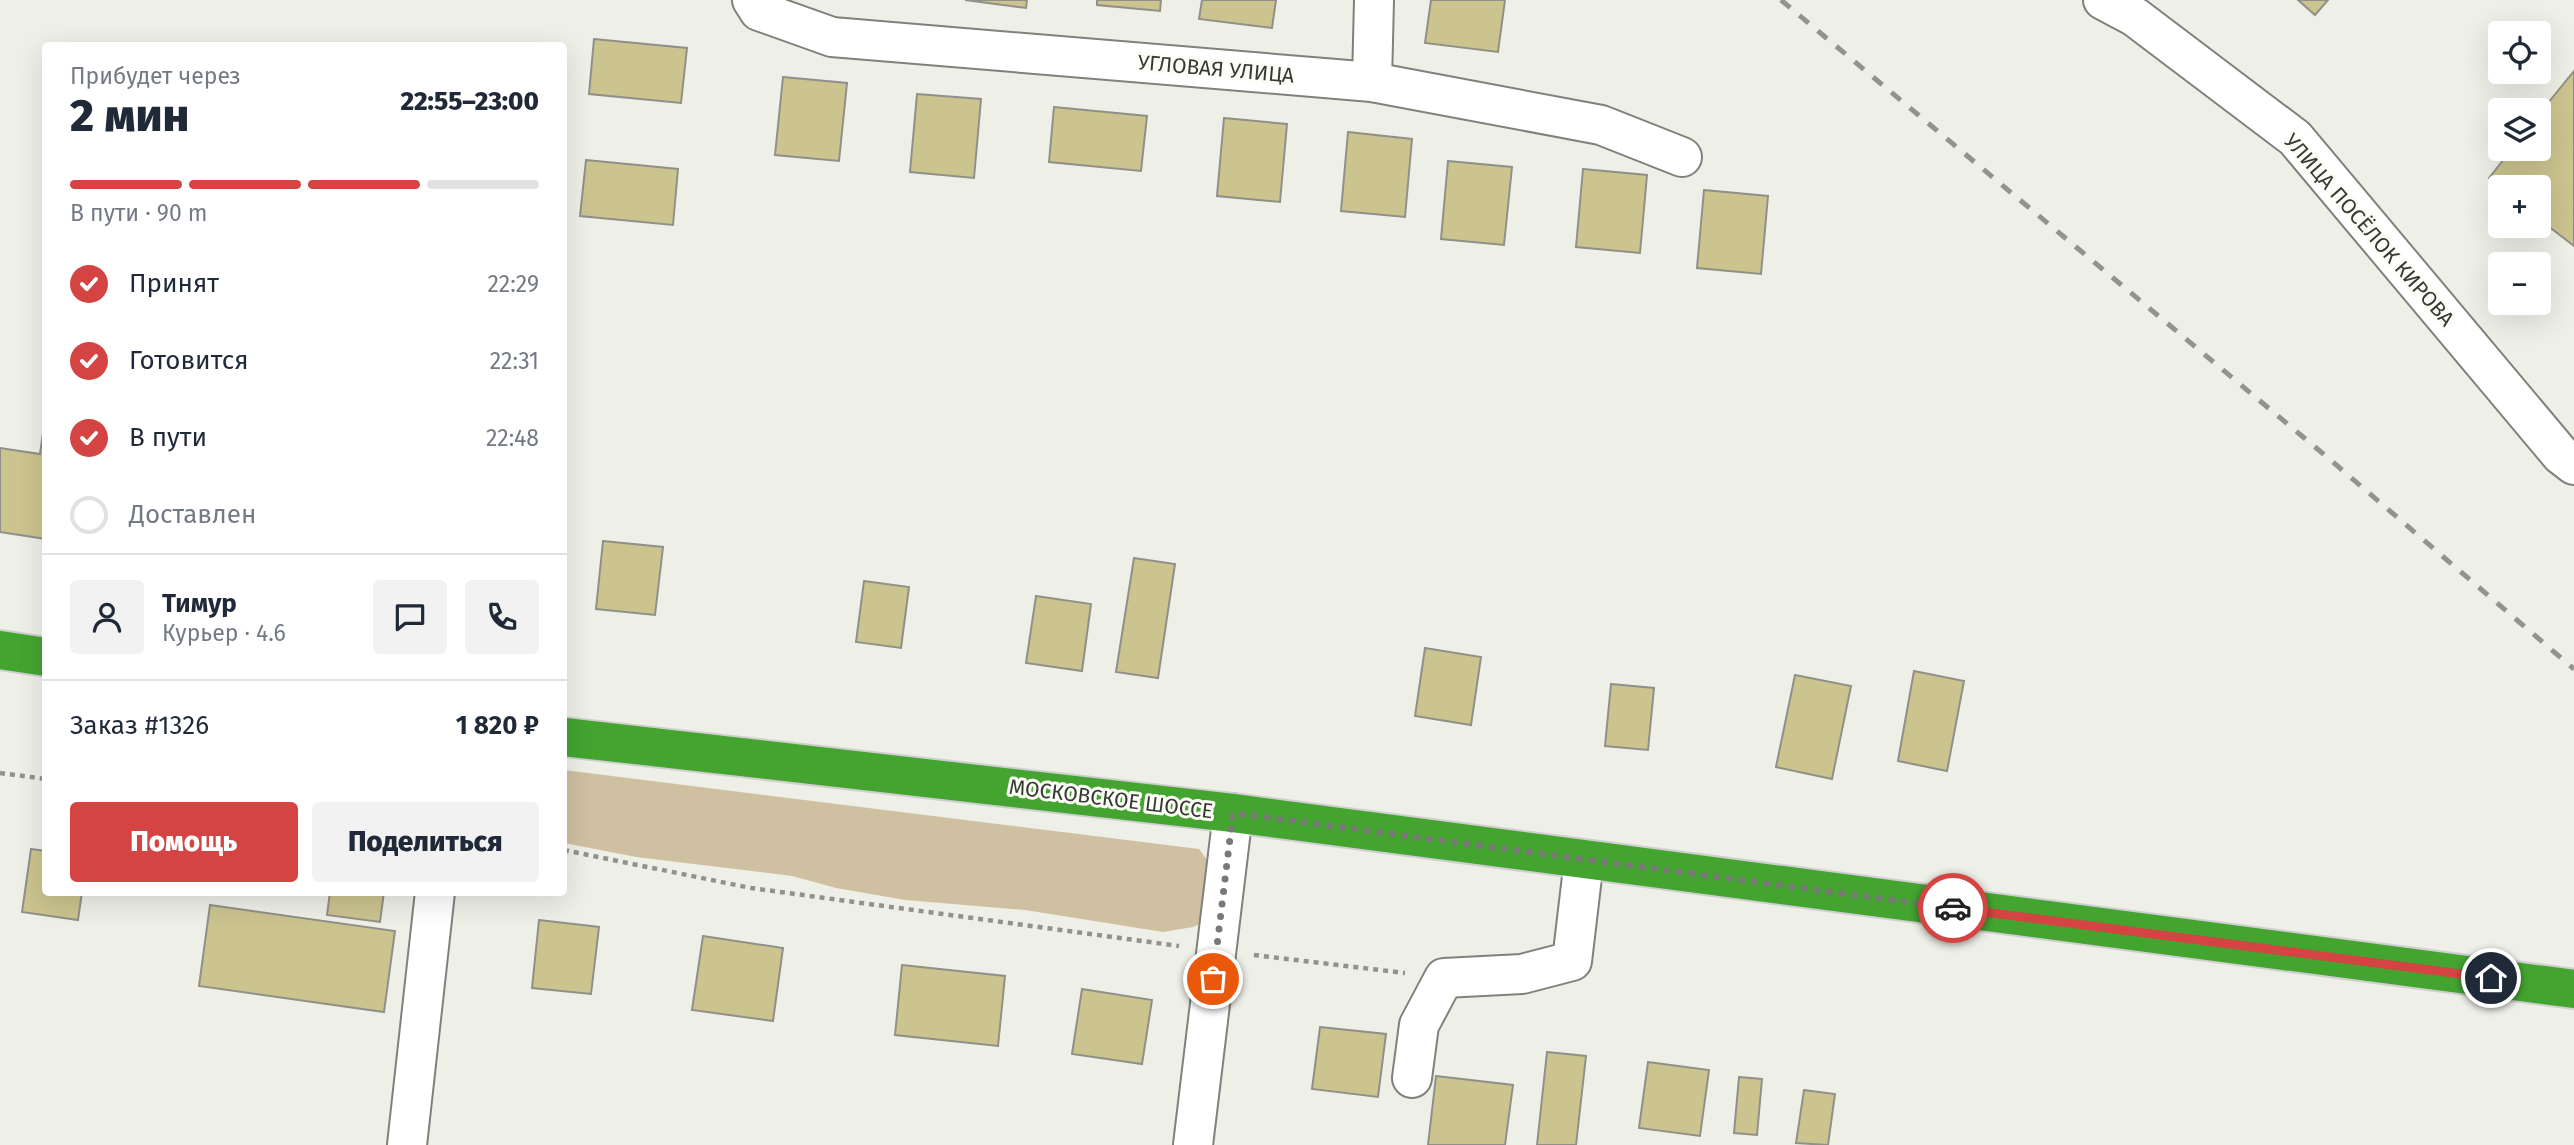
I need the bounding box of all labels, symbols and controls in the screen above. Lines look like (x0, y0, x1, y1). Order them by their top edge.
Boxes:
map controls (2488, 21, 2551, 315)
button: locate (2488, 21, 2551, 84)
street label: УГЛОВАЯ УЛИЦА (1137, 49, 1295, 89)
text: Прибудет через (70, 62, 241, 90)
text: 22:55–23:00 (400, 86, 539, 117)
text: 2 мин (70, 88, 189, 143)
button: layers (2488, 98, 2551, 161)
street label: УЛИЦА ПОСЁЛОК КИРОВА (2278, 128, 2460, 332)
button: + (2488, 175, 2551, 238)
text: В пути · 90 m (70, 199, 208, 227)
button: − (2488, 252, 2551, 315)
icon: check (70, 265, 108, 303)
text: Принят (129, 268, 219, 299)
text: 22:29 (487, 270, 539, 298)
icon: check (70, 342, 108, 380)
text: Готовится (129, 345, 249, 376)
text: 22:31 (490, 347, 539, 375)
icon: check (70, 419, 108, 457)
text: В пути (129, 422, 207, 453)
text: 22:48 (486, 424, 539, 452)
text: Доставлен (129, 499, 256, 530)
button: person (70, 580, 144, 654)
button: chat (373, 580, 447, 654)
button: phone (465, 580, 539, 654)
text: Тимур (162, 588, 237, 619)
text: Курьер · 4.6 (162, 619, 286, 647)
text: Заказ #1326 (70, 710, 209, 741)
text: 1 820 ₽ (456, 710, 539, 741)
street label: МОСКОВСКОЕ ШОССЕ (1008, 774, 1214, 824)
button: Помощь (70, 802, 298, 882)
button: Поделиться (312, 802, 539, 882)
courier (1918, 873, 1988, 943)
icon: car (1934, 889, 1972, 927)
pin (2461, 948, 2521, 1008)
pin (1183, 949, 1243, 1009)
icon: home (2472, 959, 2510, 997)
icon: bag (1194, 960, 1232, 998)

